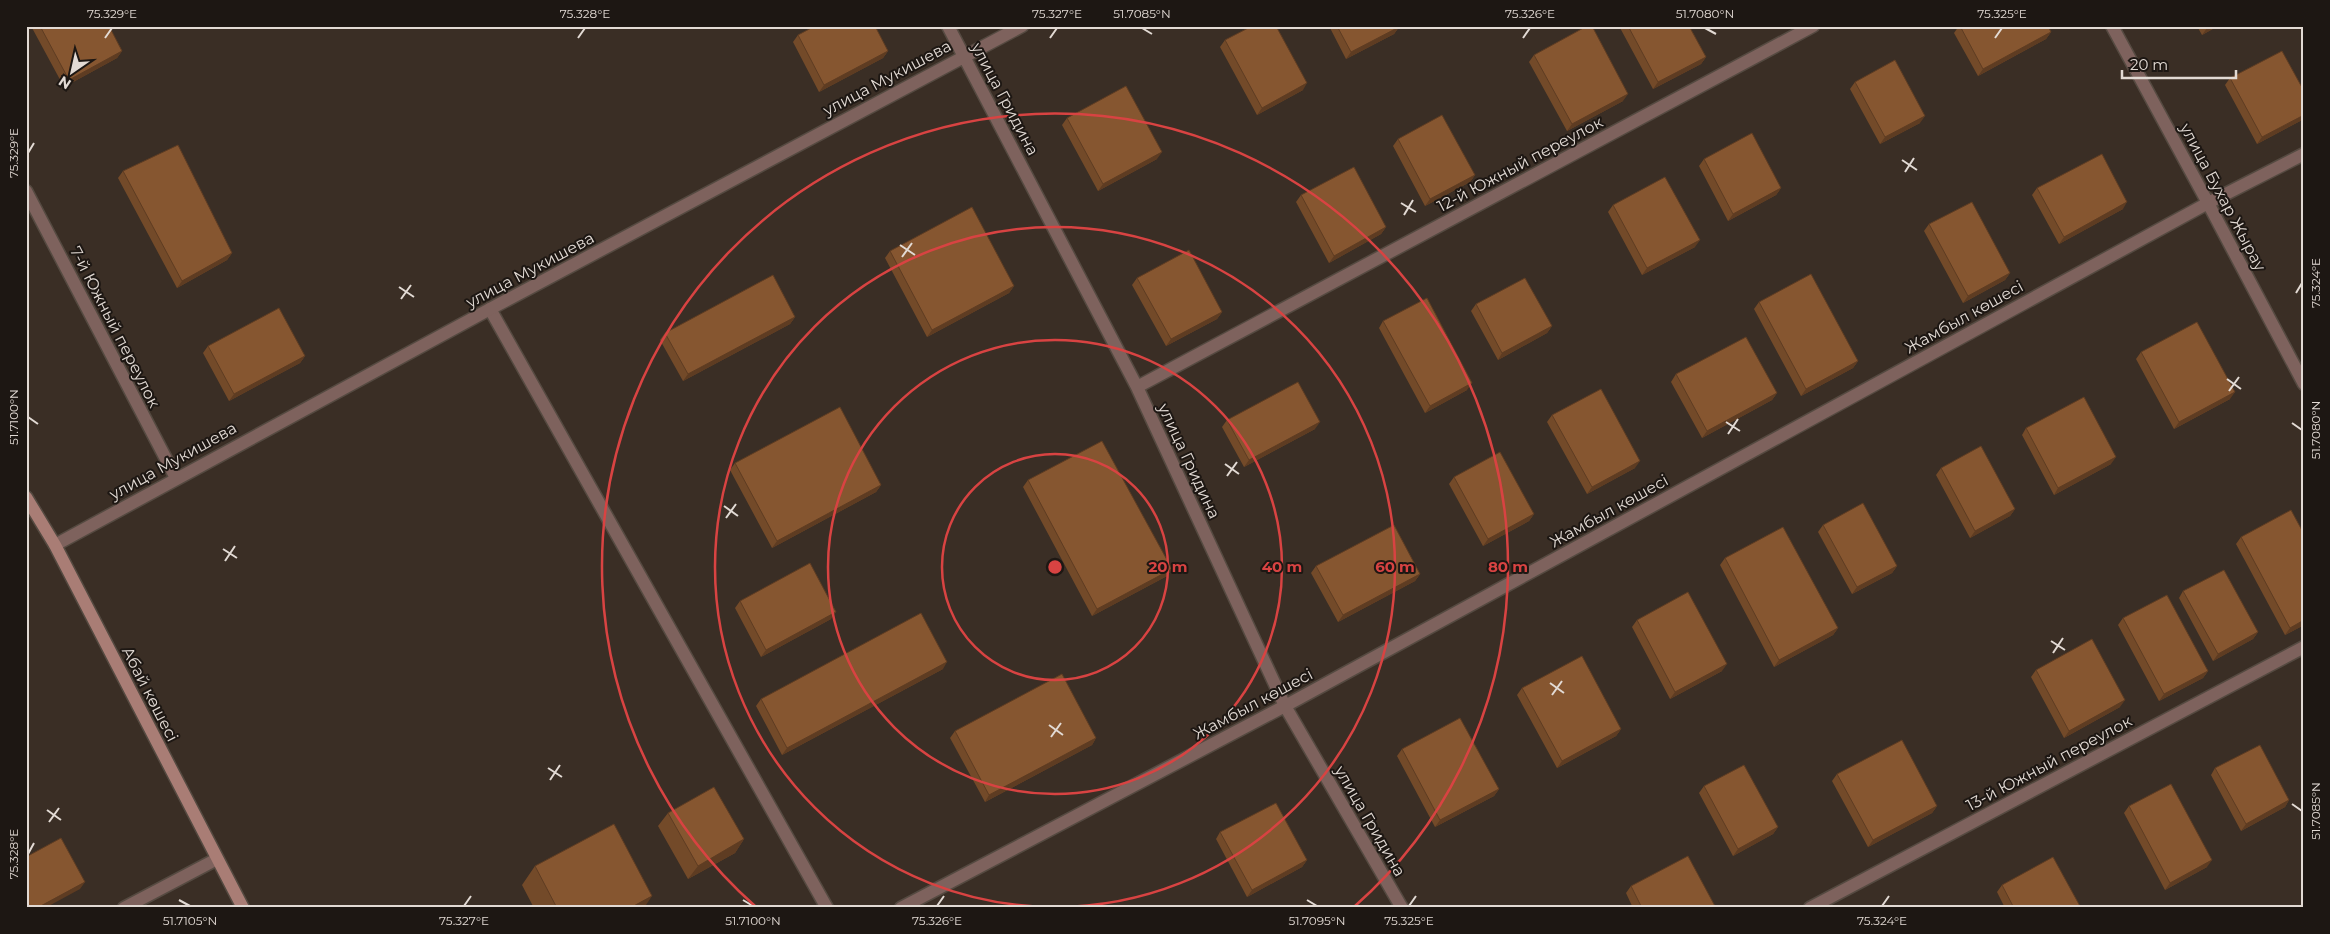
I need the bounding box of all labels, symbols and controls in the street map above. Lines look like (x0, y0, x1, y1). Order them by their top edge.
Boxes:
text: 75.329°E (87, 6, 137, 21)
text: 75.328°E (560, 6, 610, 21)
text: 75.327°E (1032, 6, 1082, 21)
text: 51.7085°N (1113, 6, 1171, 21)
text: 75.326°E (1505, 6, 1555, 21)
text: 51.7080°N (1676, 6, 1734, 21)
text: 75.325°E (1977, 6, 2027, 21)
street label: улица Мукишева (819, 36, 954, 120)
street label: улица Гридина (967, 39, 1043, 159)
north arrow (48, 48, 98, 98)
scale bar (2122, 48, 2236, 80)
text: 20 m (2130, 55, 2168, 74)
text: N (55, 72, 74, 93)
street label: 12-й Южный переулок (1434, 112, 1607, 216)
street label: улица Бухар Жырау (2175, 119, 2270, 274)
text: 75.329°E (6, 128, 21, 178)
street label: улица Мукишева (462, 228, 597, 312)
street label: 7-й Южный переулок (66, 243, 164, 411)
text: 75.324°E (2308, 258, 2323, 308)
street label: Жамбыл көшесі (1901, 277, 2027, 357)
text: 51.7100°N (6, 389, 21, 445)
street label: улица Гридина (1154, 399, 1224, 522)
text: 51.7080°N (2308, 401, 2323, 459)
street label: улица Мукишева (105, 418, 240, 504)
street label: Жамбыл көшесі (1546, 471, 1672, 551)
text: 20 m (1148, 557, 1188, 576)
text: 40 m (1262, 557, 1302, 576)
text: 60 m (1375, 557, 1415, 576)
text: 80 m (1488, 557, 1528, 576)
centre of rings (1046, 558, 1064, 576)
street label: Абай көшесі (118, 643, 182, 745)
street label: Жамбыл көшесі (1190, 664, 1316, 744)
street label: 13-й Южный переулок (1963, 711, 2136, 815)
street label: улица Гридина (1330, 761, 1409, 880)
text: 51.7085°N (2308, 782, 2323, 840)
text: 75.328°E (6, 829, 21, 879)
text: 51.7105°N (163, 913, 217, 928)
text: 75.327°E (439, 913, 489, 928)
text: 51.7100°N (725, 913, 781, 928)
text: 75.326°E (912, 913, 962, 928)
text: 51.7095°N (1289, 913, 1346, 928)
text: 75.325°E (1384, 913, 1434, 928)
text: 75.324°E (1857, 913, 1907, 928)

